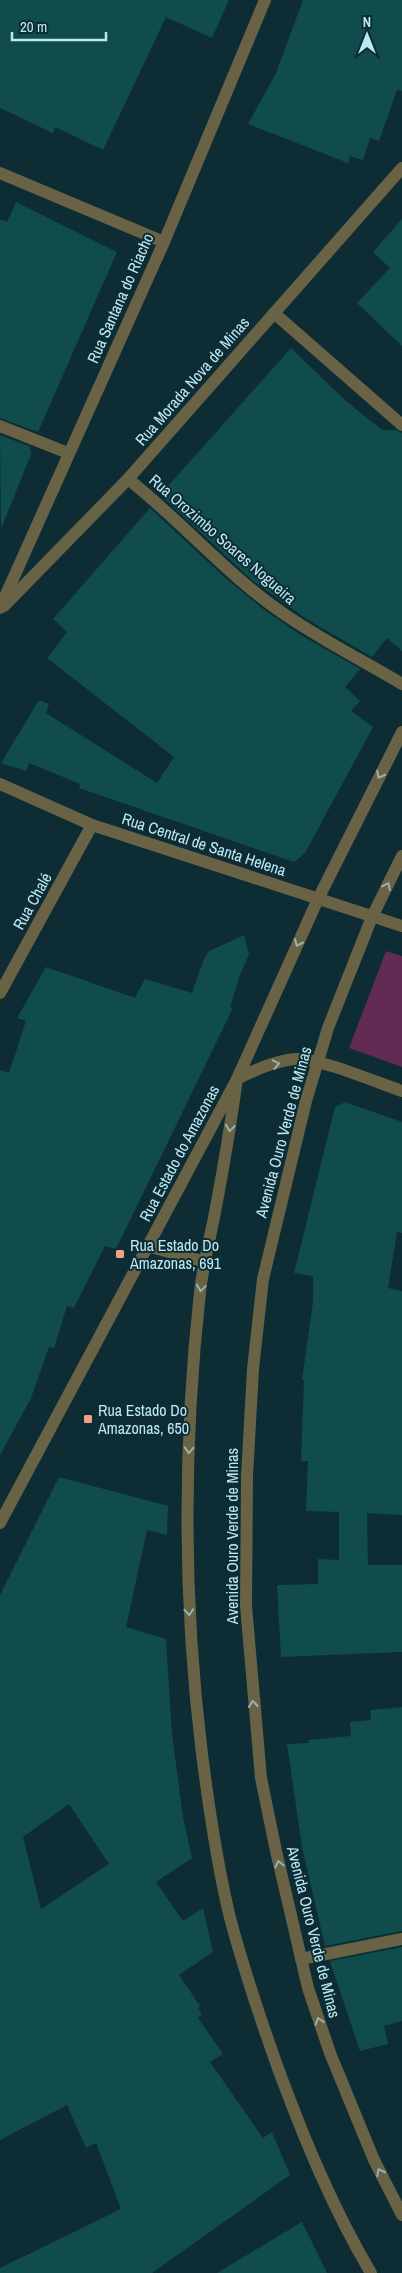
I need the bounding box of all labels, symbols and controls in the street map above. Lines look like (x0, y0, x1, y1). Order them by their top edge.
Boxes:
scale bar (12, 10, 106, 42)
north arrow (342, 10, 392, 60)
text: N (363, 13, 371, 31)
text: 20 m (20, 16, 47, 37)
street label: Rua Santana do Riacho (81, 230, 159, 366)
street label: Rua Morada Nova de Minas (130, 312, 254, 450)
street label: Rua Orozimbo Soares Nogueira (145, 469, 302, 609)
one-way arrow (376, 770, 386, 779)
street label: Rua Central de Santa Helena (119, 807, 290, 881)
street label: Rua Chalé (7, 869, 57, 933)
one-way arrow (381, 883, 391, 892)
one-way arrow (294, 938, 305, 947)
street label: Avenida Ouro Verde de Minas (249, 1044, 316, 1221)
one-way arrow (272, 1059, 281, 1070)
street label: Rua Estado do Amazonas (134, 1081, 224, 1225)
one-way arrow (225, 1123, 235, 1132)
place label: Rua Estado Do Amazonas, 691 (129, 1234, 222, 1274)
marker: Rua Estado Do Amazonas, 691 (114, 1248, 126, 1260)
one-way arrow (196, 1284, 207, 1292)
place label: Rua Estado Do Amazonas, 650 (97, 1399, 189, 1439)
marker: Rua Estado Do Amazonas, 650 (82, 1413, 94, 1425)
one-way arrow (184, 1446, 195, 1454)
street label: Avenida Ouro Verde de Minas (221, 1448, 243, 1625)
one-way arrow (183, 1608, 194, 1616)
one-way arrow (248, 1699, 259, 1707)
street label: Avenida Ouro Verde de Minas (282, 1843, 346, 2020)
one-way arrow (274, 1859, 285, 1868)
one-way arrow (315, 2017, 325, 2026)
one-way arrow (376, 2168, 386, 2177)

